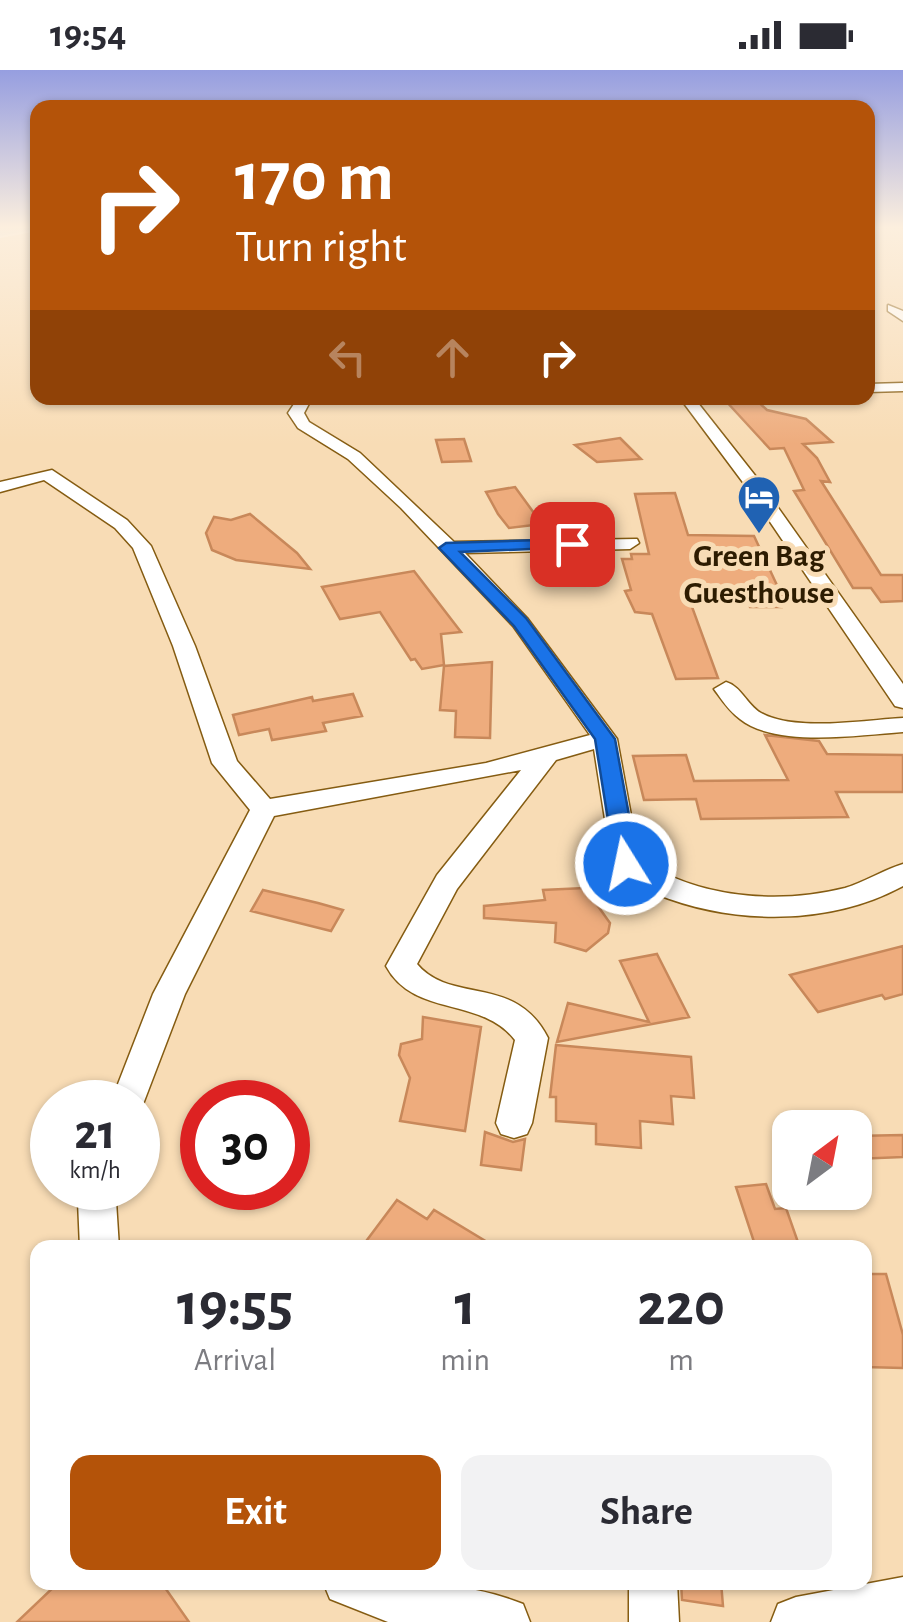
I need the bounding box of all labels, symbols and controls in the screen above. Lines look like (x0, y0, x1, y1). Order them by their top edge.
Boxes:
text: 19:54 (50, 16, 126, 54)
icon: right (70, 140, 200, 270)
text: 170 m (235, 143, 394, 213)
text: Turn right (235, 225, 407, 270)
icon: left (320, 330, 375, 385)
icon: ahead (425, 330, 480, 385)
icon: right (530, 330, 585, 385)
hotel icon: Green Bag Guesthouse (736, 474, 782, 535)
pin (530, 502, 615, 587)
icon: arrive (545, 517, 600, 572)
place label: Green Bag Guesthouse (684, 540, 834, 609)
position arrow (574, 812, 678, 916)
speed limit sign: 30 (180, 1080, 310, 1210)
text: 21 (74, 1108, 116, 1158)
north arrow (772, 1110, 872, 1210)
map controls (772, 1110, 872, 1210)
text: km/h (69, 1158, 121, 1183)
text: 19:55 (177, 1276, 293, 1336)
text: 1 (454, 1276, 476, 1336)
text: 220 (637, 1276, 725, 1336)
text: Arrival (194, 1344, 276, 1376)
text: min (440, 1344, 490, 1376)
text: m (668, 1344, 694, 1376)
button: Exit (70, 1455, 441, 1570)
button: Share (461, 1455, 832, 1570)

